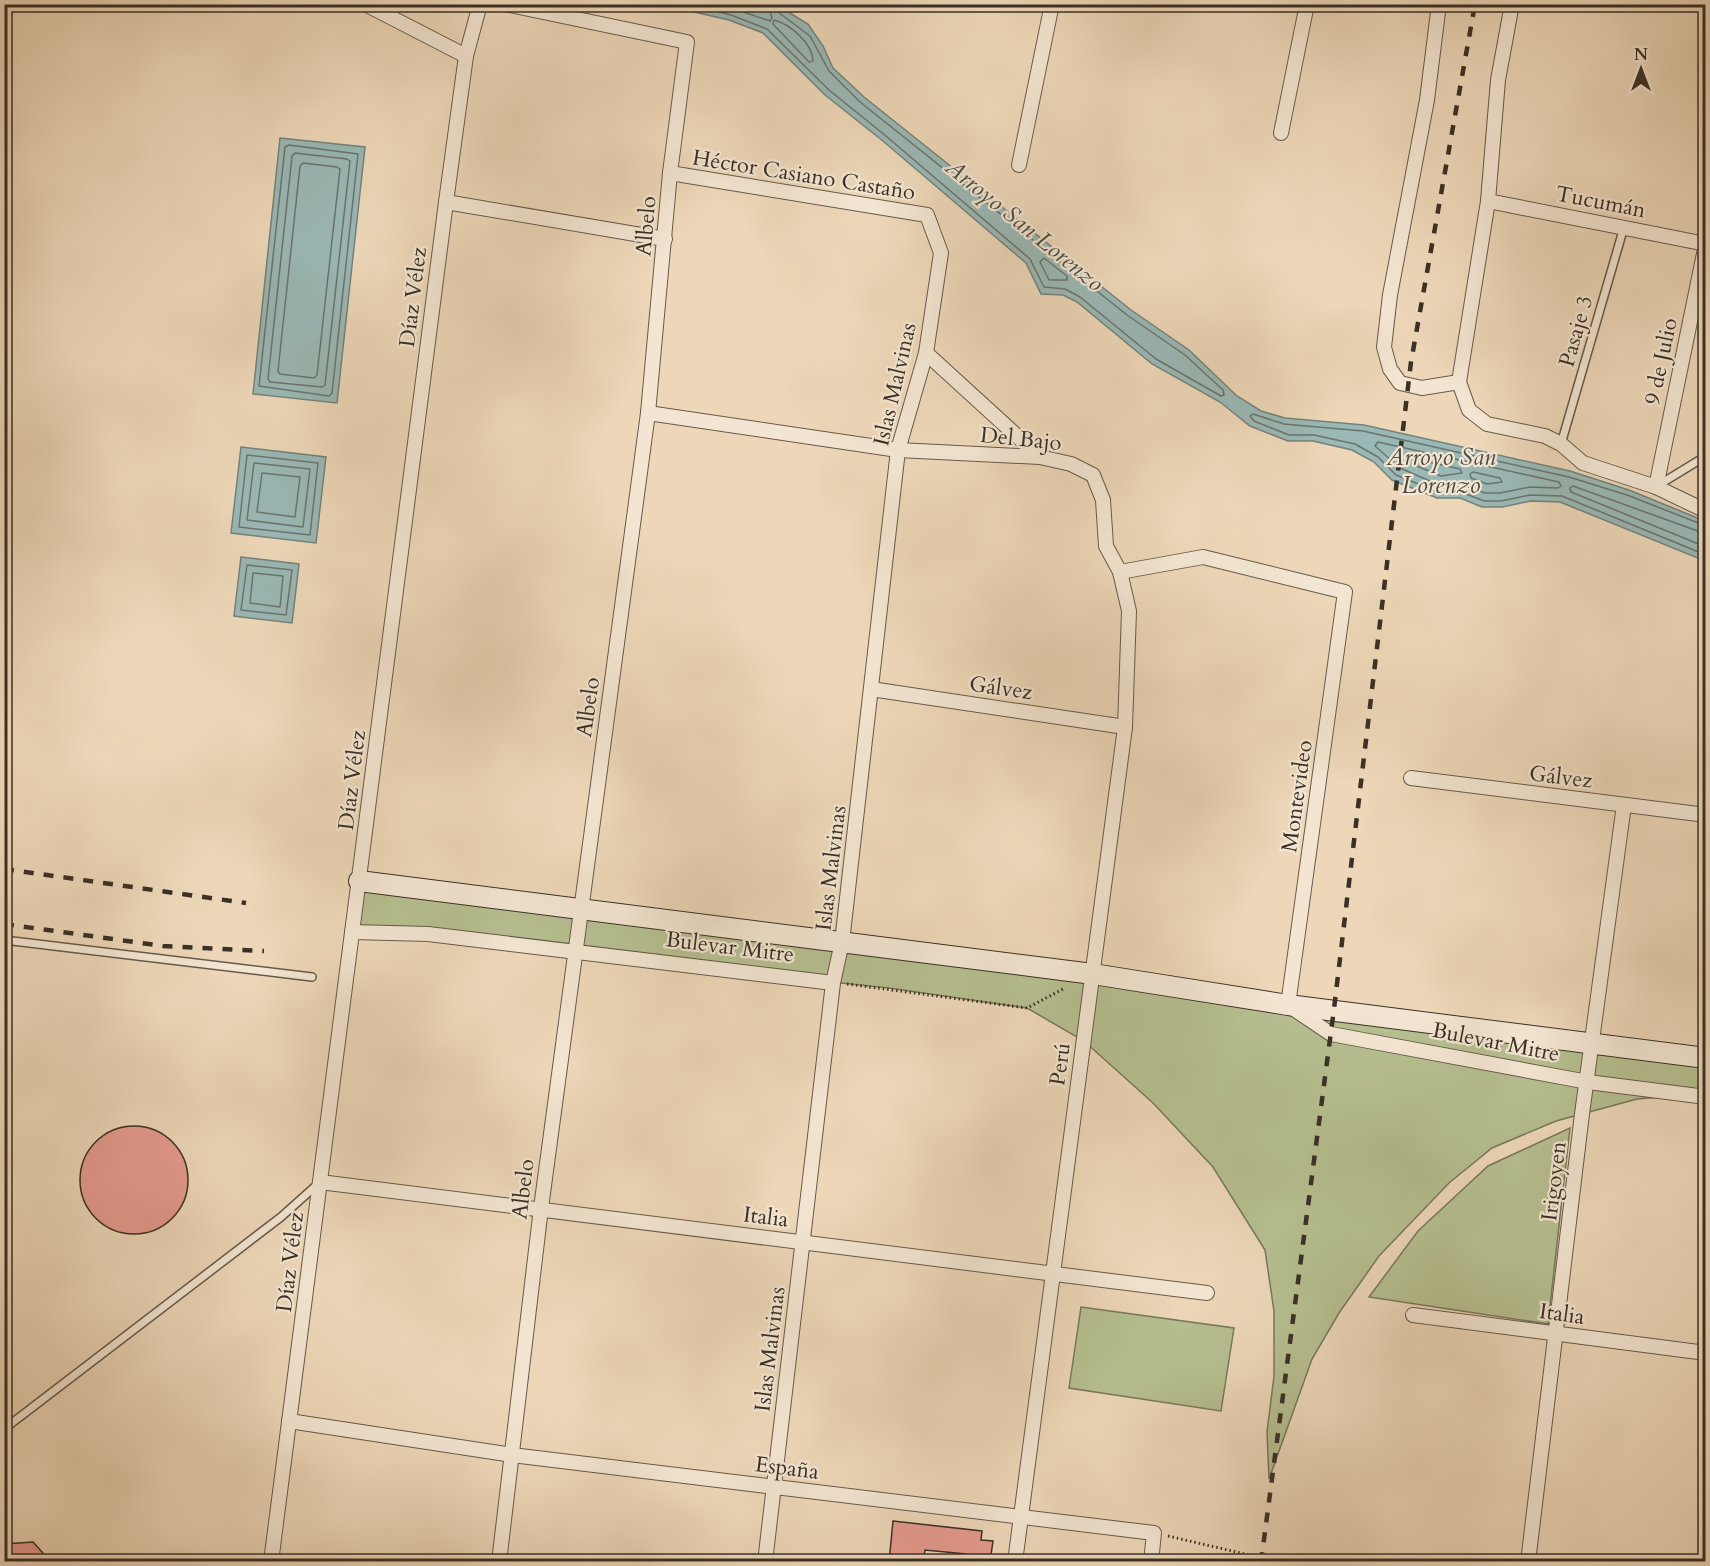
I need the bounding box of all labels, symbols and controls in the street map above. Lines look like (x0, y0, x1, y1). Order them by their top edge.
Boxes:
north arrow (1611, 39, 1671, 99)
text: N (1634, 44, 1648, 66)
street label: Héctor Casiano Castaño (690, 143, 918, 207)
water label: Arroyo San Lorenzo (938, 151, 1111, 300)
street label: Tucumán (1553, 179, 1649, 225)
street label: Albelo (628, 195, 664, 258)
street label: Díaz Vélez (392, 245, 434, 349)
street label: Pasaje 3 (1552, 292, 1600, 370)
street label: 9 de Julio (1637, 315, 1685, 407)
street label: Islas Malvinas (866, 320, 924, 449)
street label: Del Bajo (979, 420, 1063, 458)
water label: Arroyo San Lorenzo (1385, 441, 1496, 502)
street label: Gálvez (967, 669, 1035, 707)
street label: Albelo (569, 675, 607, 739)
street label: Díaz Vélez (331, 728, 373, 832)
street label: Montevideo (1274, 738, 1320, 854)
street label: Gálvez (1528, 758, 1594, 796)
street label: Islas Malvinas (808, 804, 854, 932)
street label: Bulevar Mitre (664, 924, 796, 970)
street label: Bulevar Mitre (1430, 1015, 1562, 1069)
street label: Perú (1042, 1041, 1078, 1088)
street label: Irigoyen (1534, 1139, 1574, 1223)
street label: Albelo (504, 1157, 542, 1221)
street label: Italia (742, 1199, 791, 1235)
street label: Díaz Vélez (269, 1210, 311, 1314)
street label: Islas Malvinas (747, 1285, 793, 1413)
street label: Italia (1537, 1296, 1587, 1332)
street label: España (753, 1449, 821, 1487)

